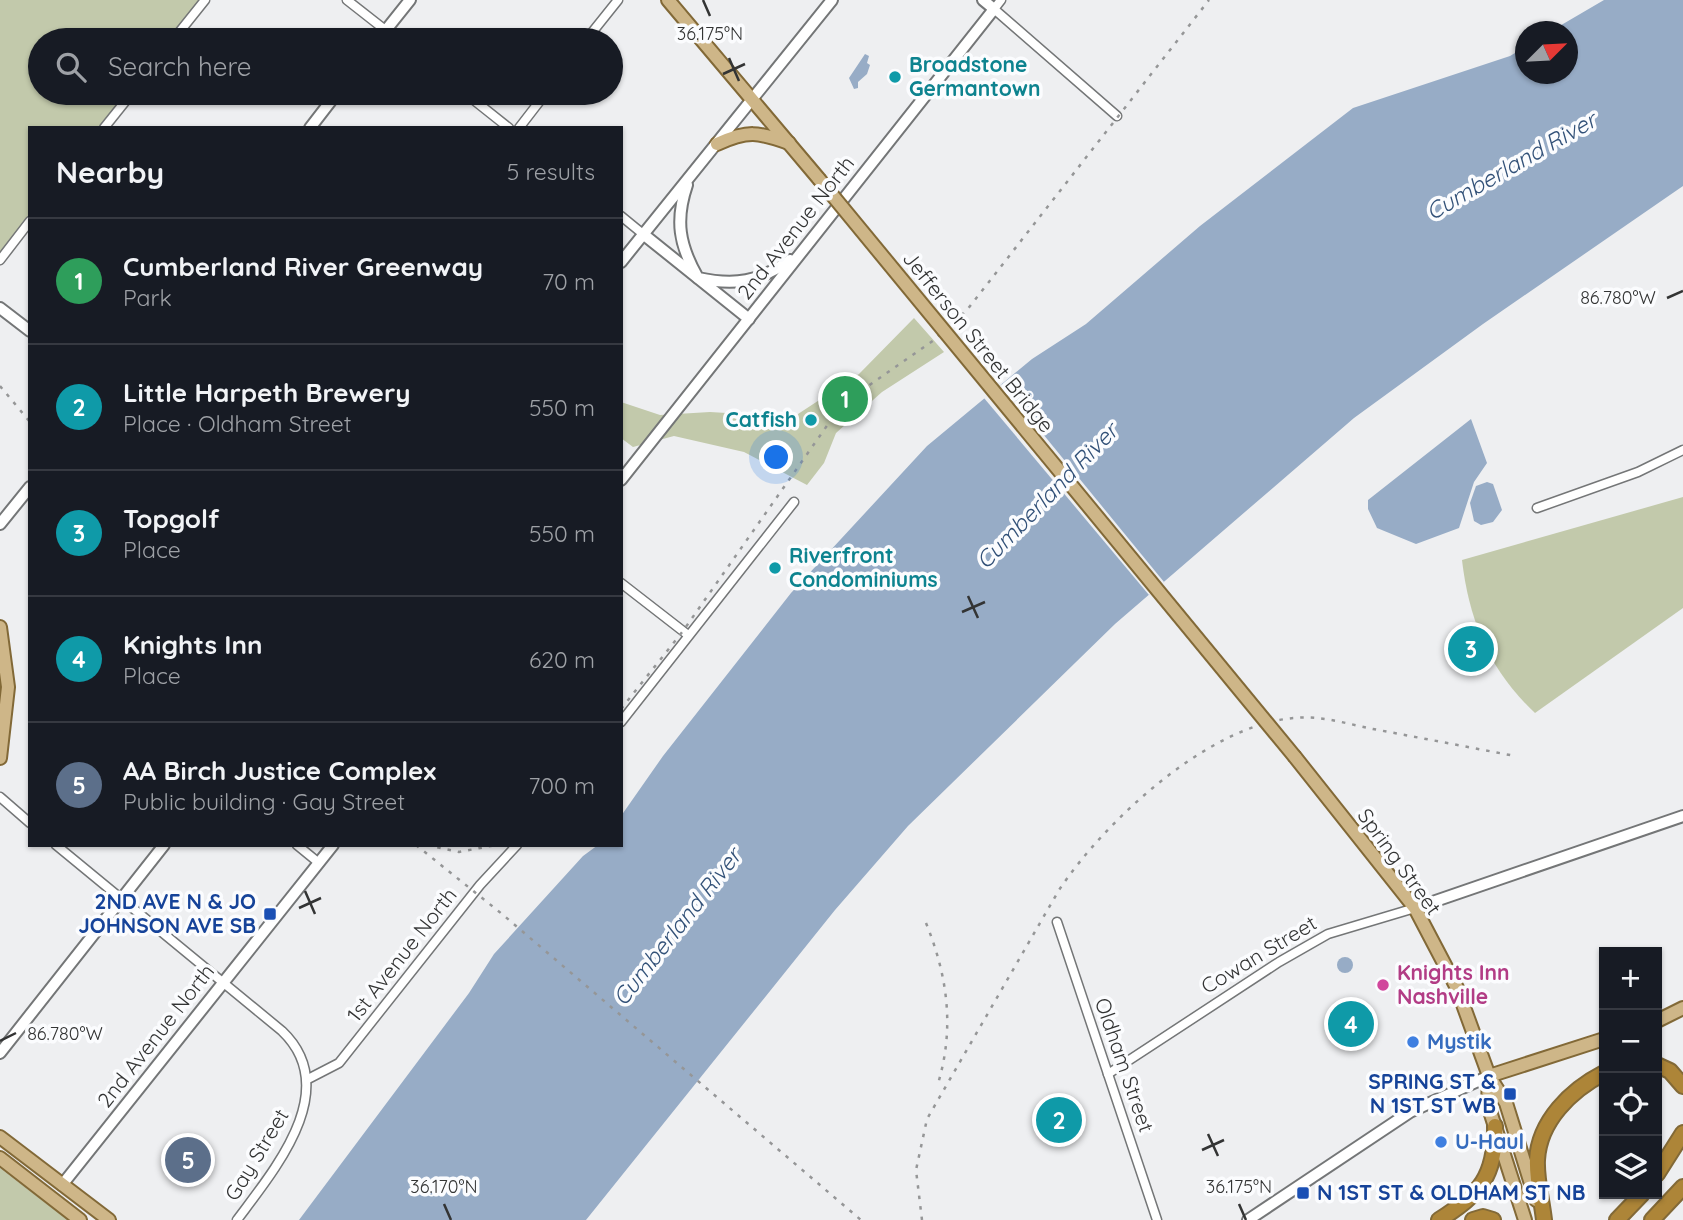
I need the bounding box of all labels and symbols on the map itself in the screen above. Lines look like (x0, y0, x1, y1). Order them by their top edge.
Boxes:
north arrow (1515, 21, 1578, 84)
text: 36.175°N (677, 22, 743, 45)
place label: Broadstone Germantown (909, 51, 1040, 101)
marker: Broadstone Germantown (887, 69, 903, 85)
water label: Cumberland River (1420, 103, 1604, 226)
street label: 2nd Avenue North (731, 150, 859, 304)
street label: Jefferson Street Bridge (898, 245, 1060, 437)
text: 86.780°W (1580, 286, 1656, 309)
pin: 1 (822, 373, 868, 425)
place label: Catfish (725, 406, 797, 432)
marker: Catfish (803, 412, 819, 428)
water label: Cumberland River (970, 414, 1126, 575)
your location (759, 440, 793, 474)
place label: Riverfront Condominiums (789, 542, 938, 592)
marker: Riverfront Condominiums (767, 560, 783, 576)
pin: 3 (1448, 623, 1494, 675)
street label: Spring Street (1352, 803, 1447, 920)
water label: Cumberland River (606, 840, 749, 1011)
street label: 1st Avenue North (341, 882, 462, 1027)
place label: 2ND AVE N & JO JOHNSON AVE SB (78, 888, 256, 938)
marker: 2ND AVE N & JO JOHNSON AVE SB (262, 906, 278, 922)
street label: Cowan Street (1196, 909, 1321, 999)
street label: 2nd Avenue North (91, 958, 219, 1112)
place label: Knights Inn Nashville (1397, 959, 1510, 1009)
marker: Knights Inn Nashville (1375, 977, 1391, 993)
street label: Oldham Street (1090, 994, 1160, 1135)
pin: 4 (1328, 998, 1374, 1050)
text: 86.780°W (27, 1022, 103, 1045)
place label: Mystik (1427, 1028, 1492, 1054)
marker: Mystik (1405, 1034, 1421, 1050)
place label: SPRING ST & N 1ST ST WB (1368, 1068, 1496, 1118)
marker: SPRING ST & N 1ST ST WB (1502, 1086, 1518, 1102)
pin: 2 (1036, 1094, 1082, 1146)
street label: Gay Street (219, 1104, 294, 1205)
place label: U-Haul (1455, 1128, 1524, 1154)
pin: 5 (165, 1134, 211, 1186)
marker: U-Haul (1433, 1134, 1449, 1150)
text: 36.170°N (410, 1175, 478, 1198)
text: 36.175°N (1206, 1175, 1272, 1198)
place label: N 1ST ST & OLDHAM ST NB (1317, 1179, 1585, 1205)
marker: N 1ST ST & OLDHAM ST NB (1295, 1185, 1311, 1201)

